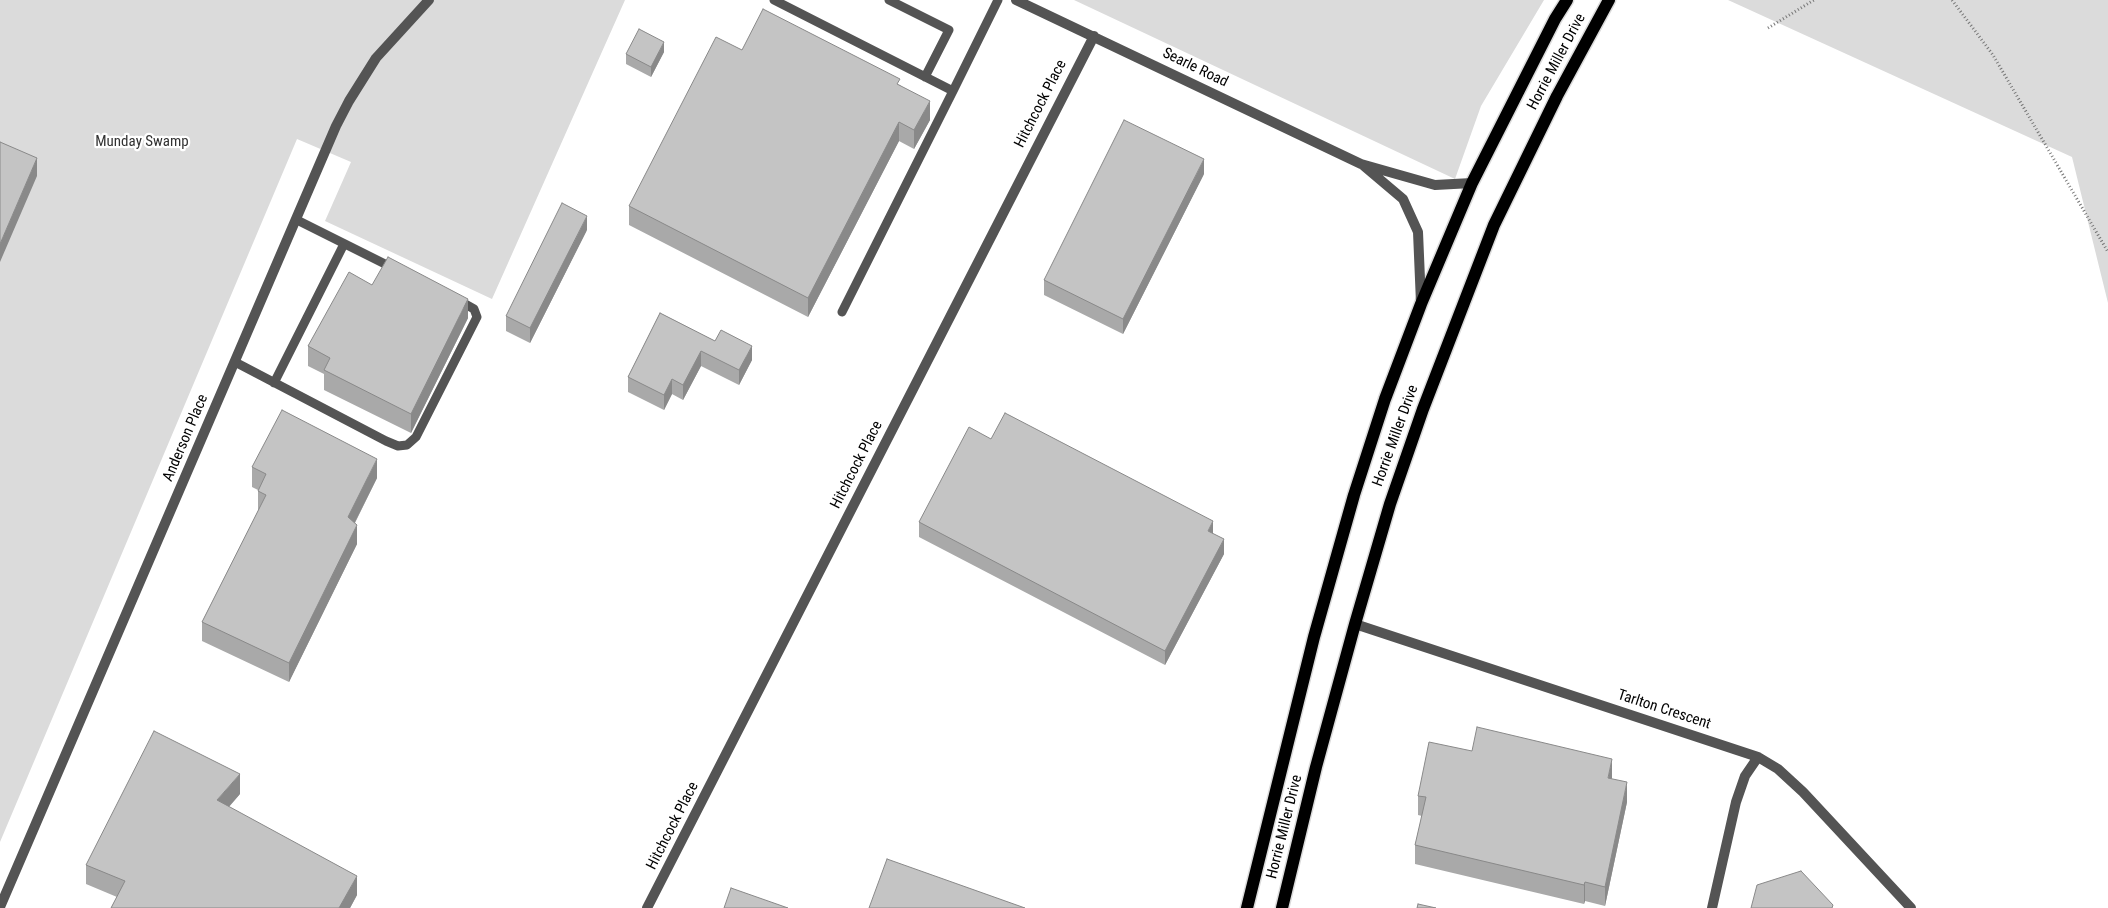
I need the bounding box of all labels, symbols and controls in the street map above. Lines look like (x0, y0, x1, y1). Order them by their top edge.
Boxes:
street label: Horrie Miller Drive (1524, 11, 1590, 113)
street label: Searle Road (1159, 44, 1231, 92)
street label: Hitchcock Place (1011, 57, 1071, 151)
park label: Munday Swamp (95, 133, 189, 151)
street label: Horrie Miller Drive (1369, 383, 1423, 489)
street label: Anderson Place (160, 392, 212, 484)
street label: Hitchcock Place (827, 418, 887, 512)
street label: Tarlton Crescent (1615, 686, 1713, 734)
street label: Horrie Miller Drive (1263, 773, 1307, 881)
street label: Hitchcock Place (643, 779, 703, 873)

